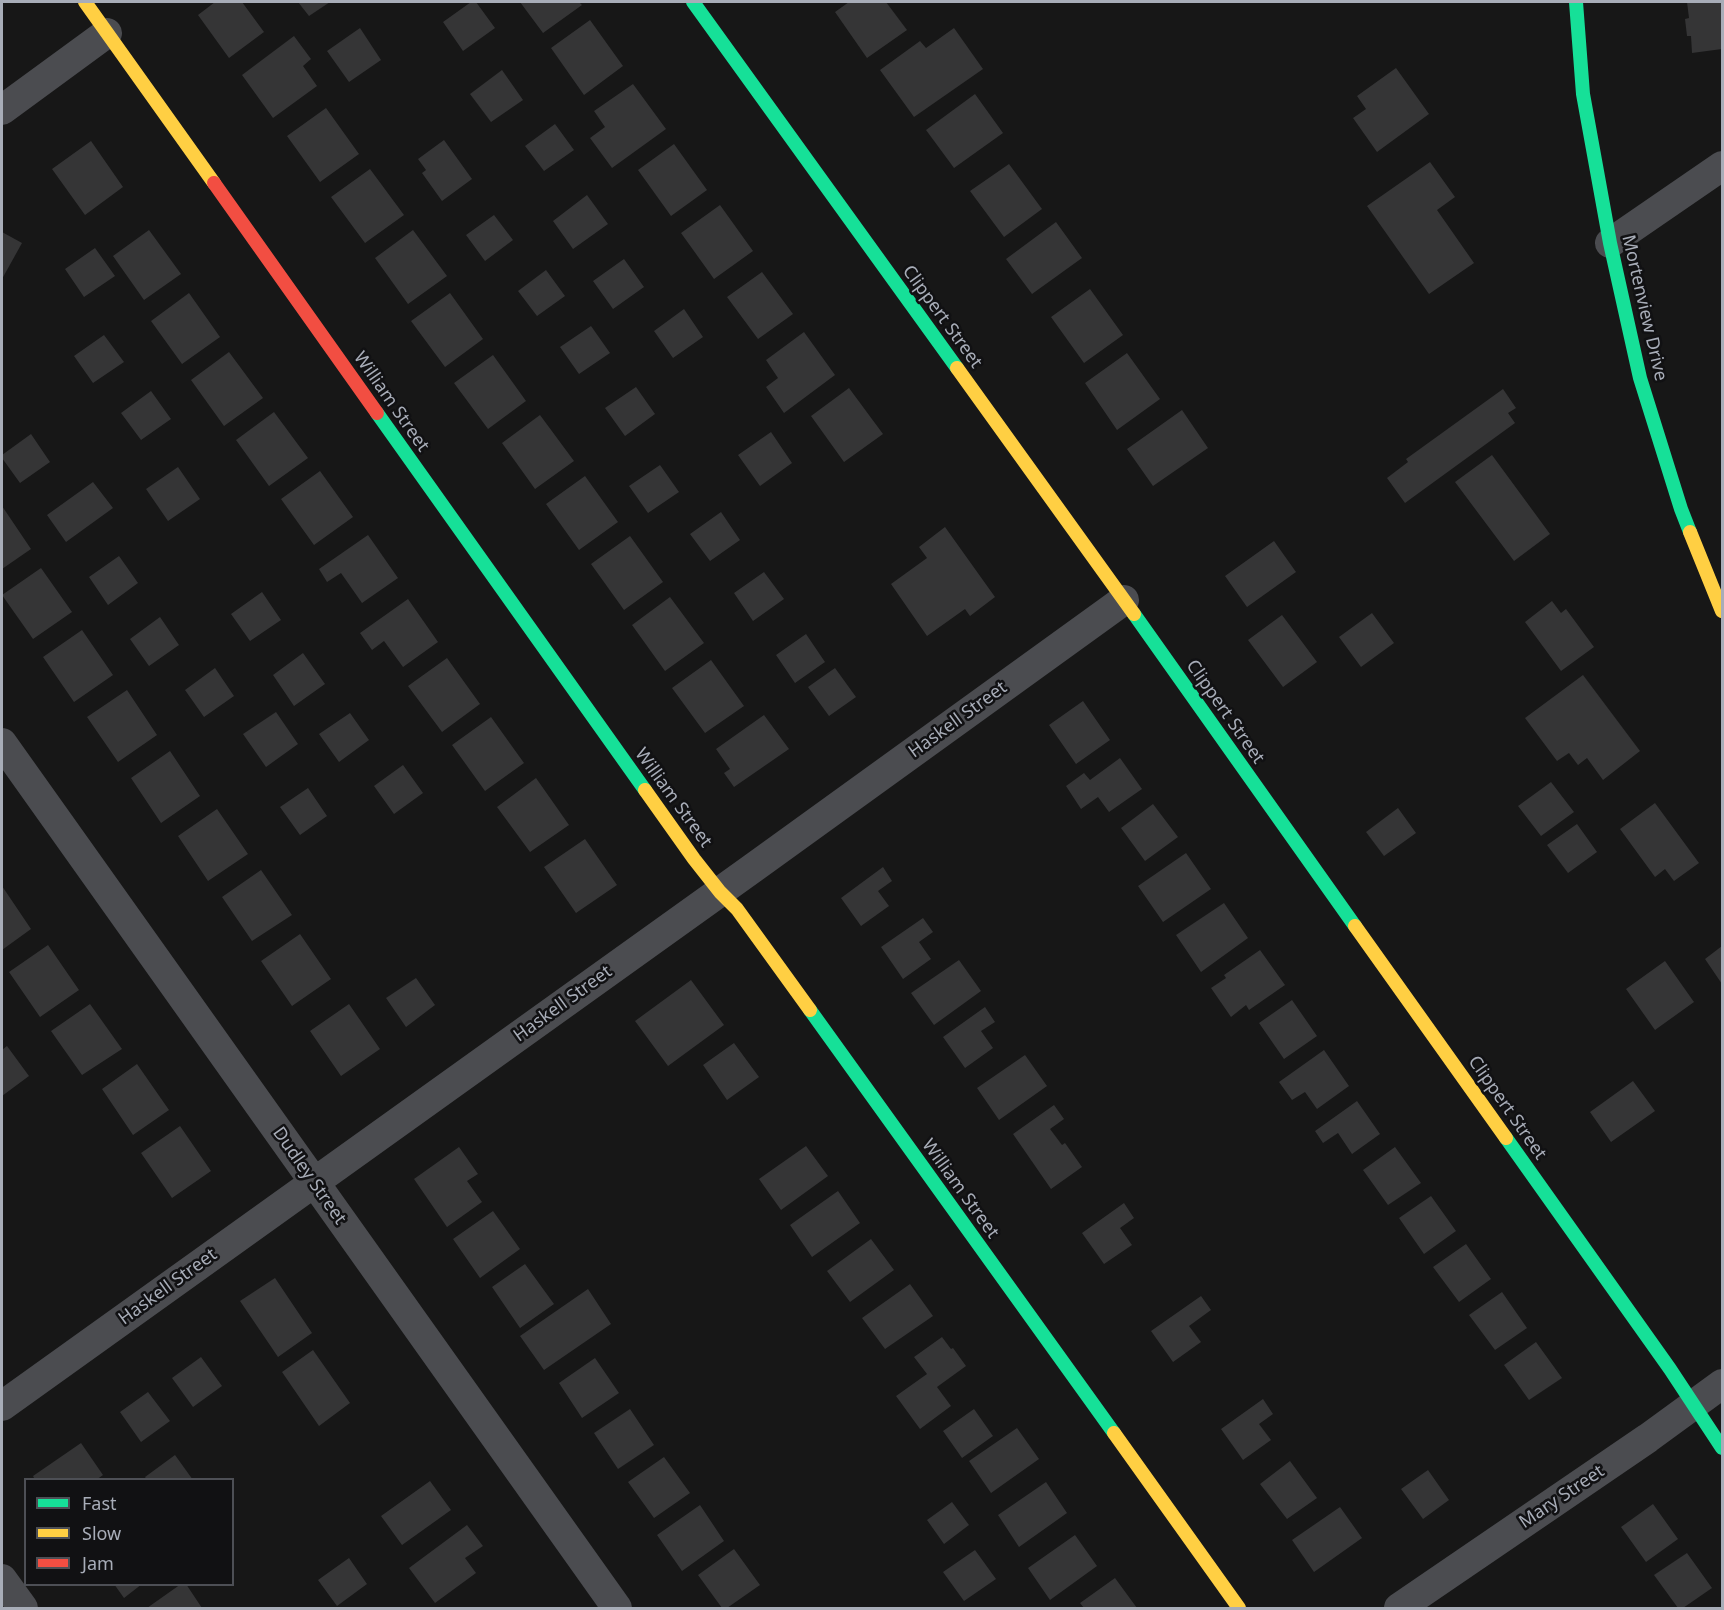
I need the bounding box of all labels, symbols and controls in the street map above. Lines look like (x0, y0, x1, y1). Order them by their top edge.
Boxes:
street label: Mortenview Drive (1617, 233, 1671, 383)
street label: Clippert Street (897, 261, 987, 373)
street label: William Street (349, 348, 433, 456)
street label: Clippert Street (1181, 656, 1269, 768)
street label: Haskell Street (905, 677, 1011, 763)
street label: William Street (630, 744, 716, 852)
street label: Haskell Street (510, 961, 616, 1047)
street label: Clippert Street (1463, 1052, 1551, 1164)
street label: Dudley Street (267, 1123, 351, 1229)
street label: William Street (917, 1135, 1003, 1243)
street label: Haskell Street (115, 1244, 221, 1330)
street label: Mary Street (1515, 1461, 1609, 1533)
legend (24, 1478, 234, 1586)
text: Fast (82, 1491, 117, 1515)
text: Slow (82, 1521, 121, 1545)
text: Jam (82, 1551, 114, 1575)

